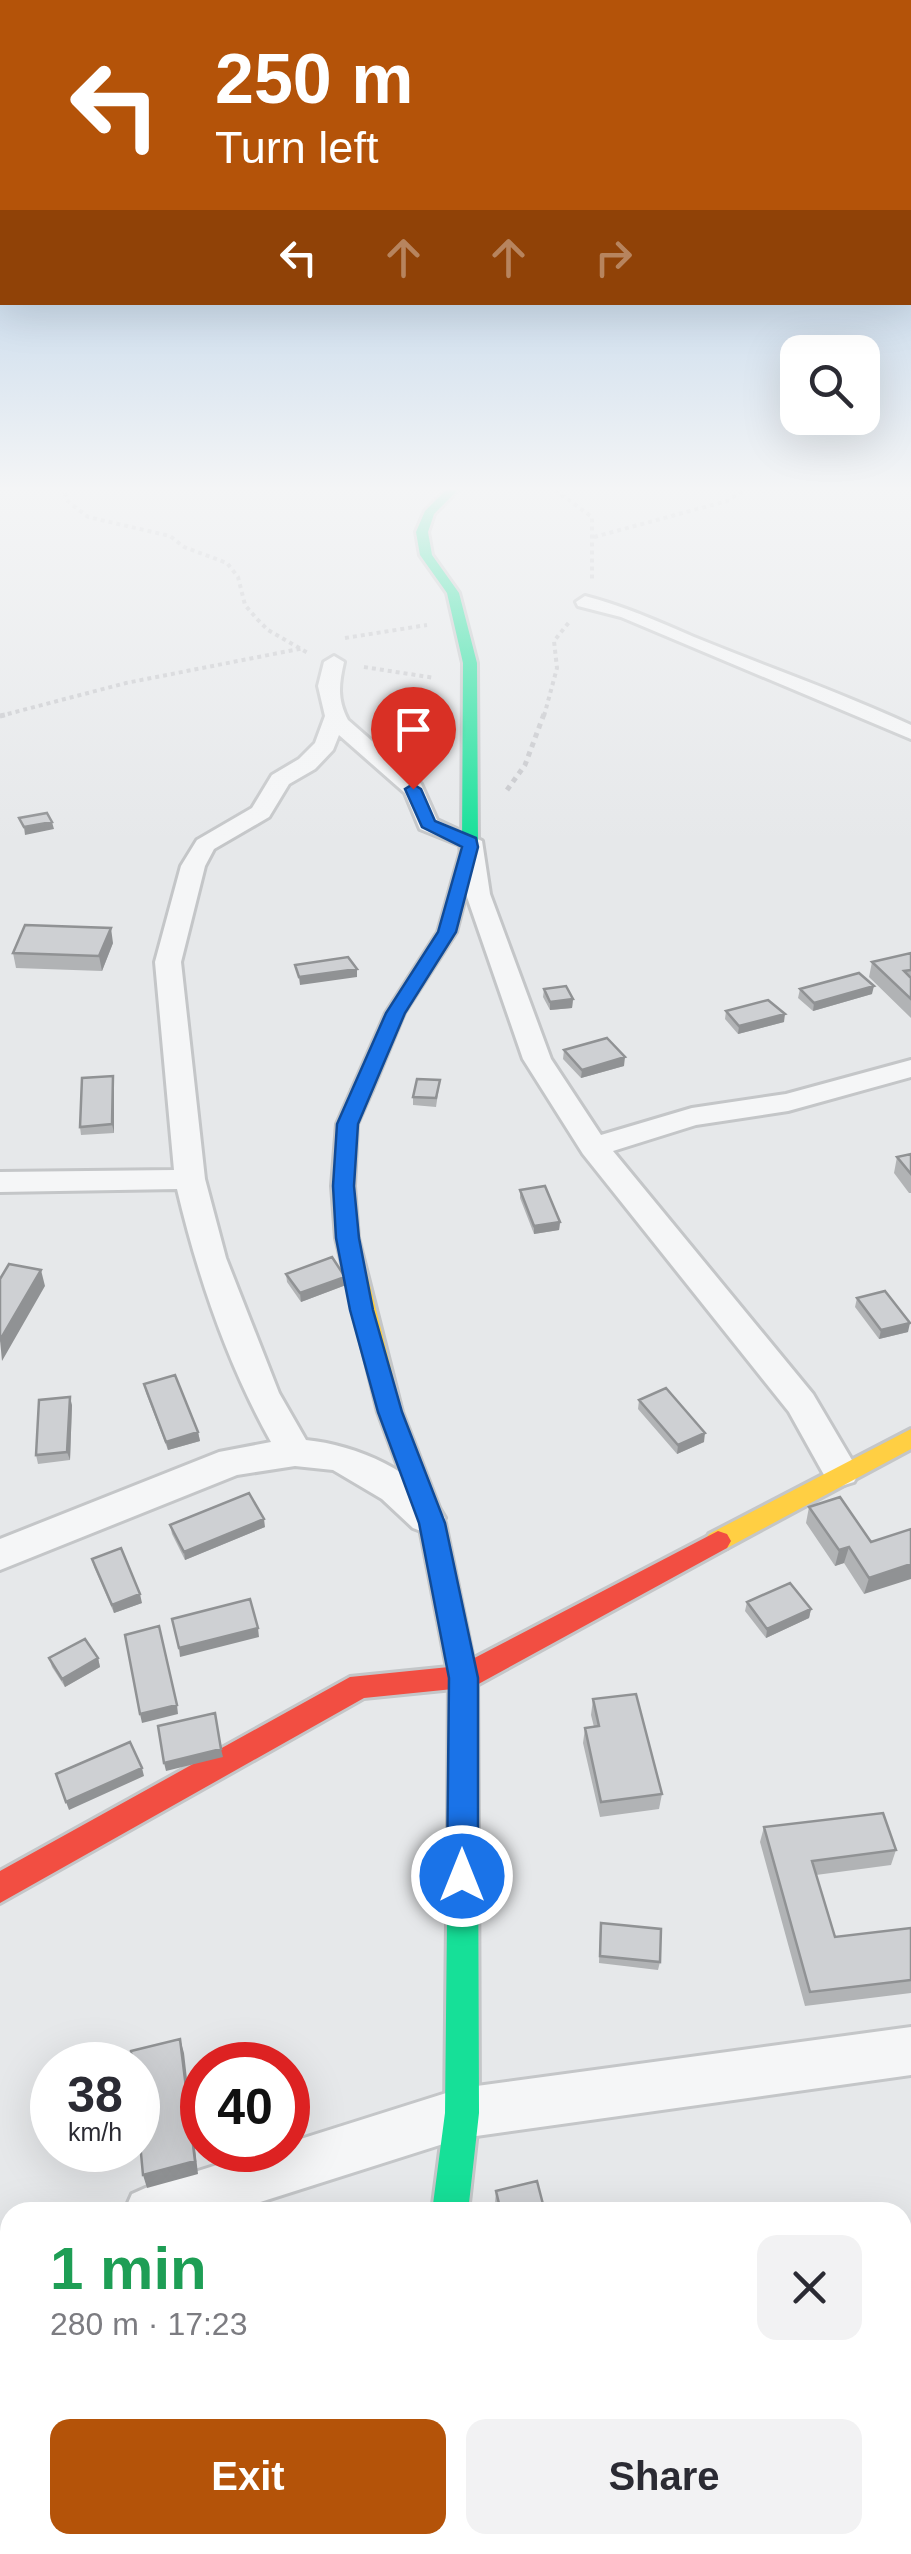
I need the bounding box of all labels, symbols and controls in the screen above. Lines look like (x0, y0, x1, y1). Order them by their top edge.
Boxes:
icon: left (50, 40, 180, 170)
text: 250 m (215, 40, 413, 118)
text: Turn left (215, 122, 378, 173)
icon: left (271, 230, 326, 285)
icon: ahead (376, 230, 431, 285)
icon: ahead (481, 230, 536, 285)
icon: right (586, 230, 641, 285)
map controls (780, 335, 880, 435)
button: search (780, 335, 880, 435)
pin (371, 687, 456, 790)
icon: arrive (386, 702, 441, 757)
position arrow (410, 1824, 514, 1928)
speed limit sign: 40 (180, 2042, 310, 2172)
text: 38 (67, 2067, 123, 2123)
text: km/h (68, 2118, 122, 2146)
text: 1 min (50, 2235, 207, 2302)
button: close (757, 2235, 862, 2340)
text: 280 m · 17:23 (50, 2306, 247, 2342)
button: Exit (50, 2419, 446, 2534)
button: Share (466, 2419, 862, 2534)

